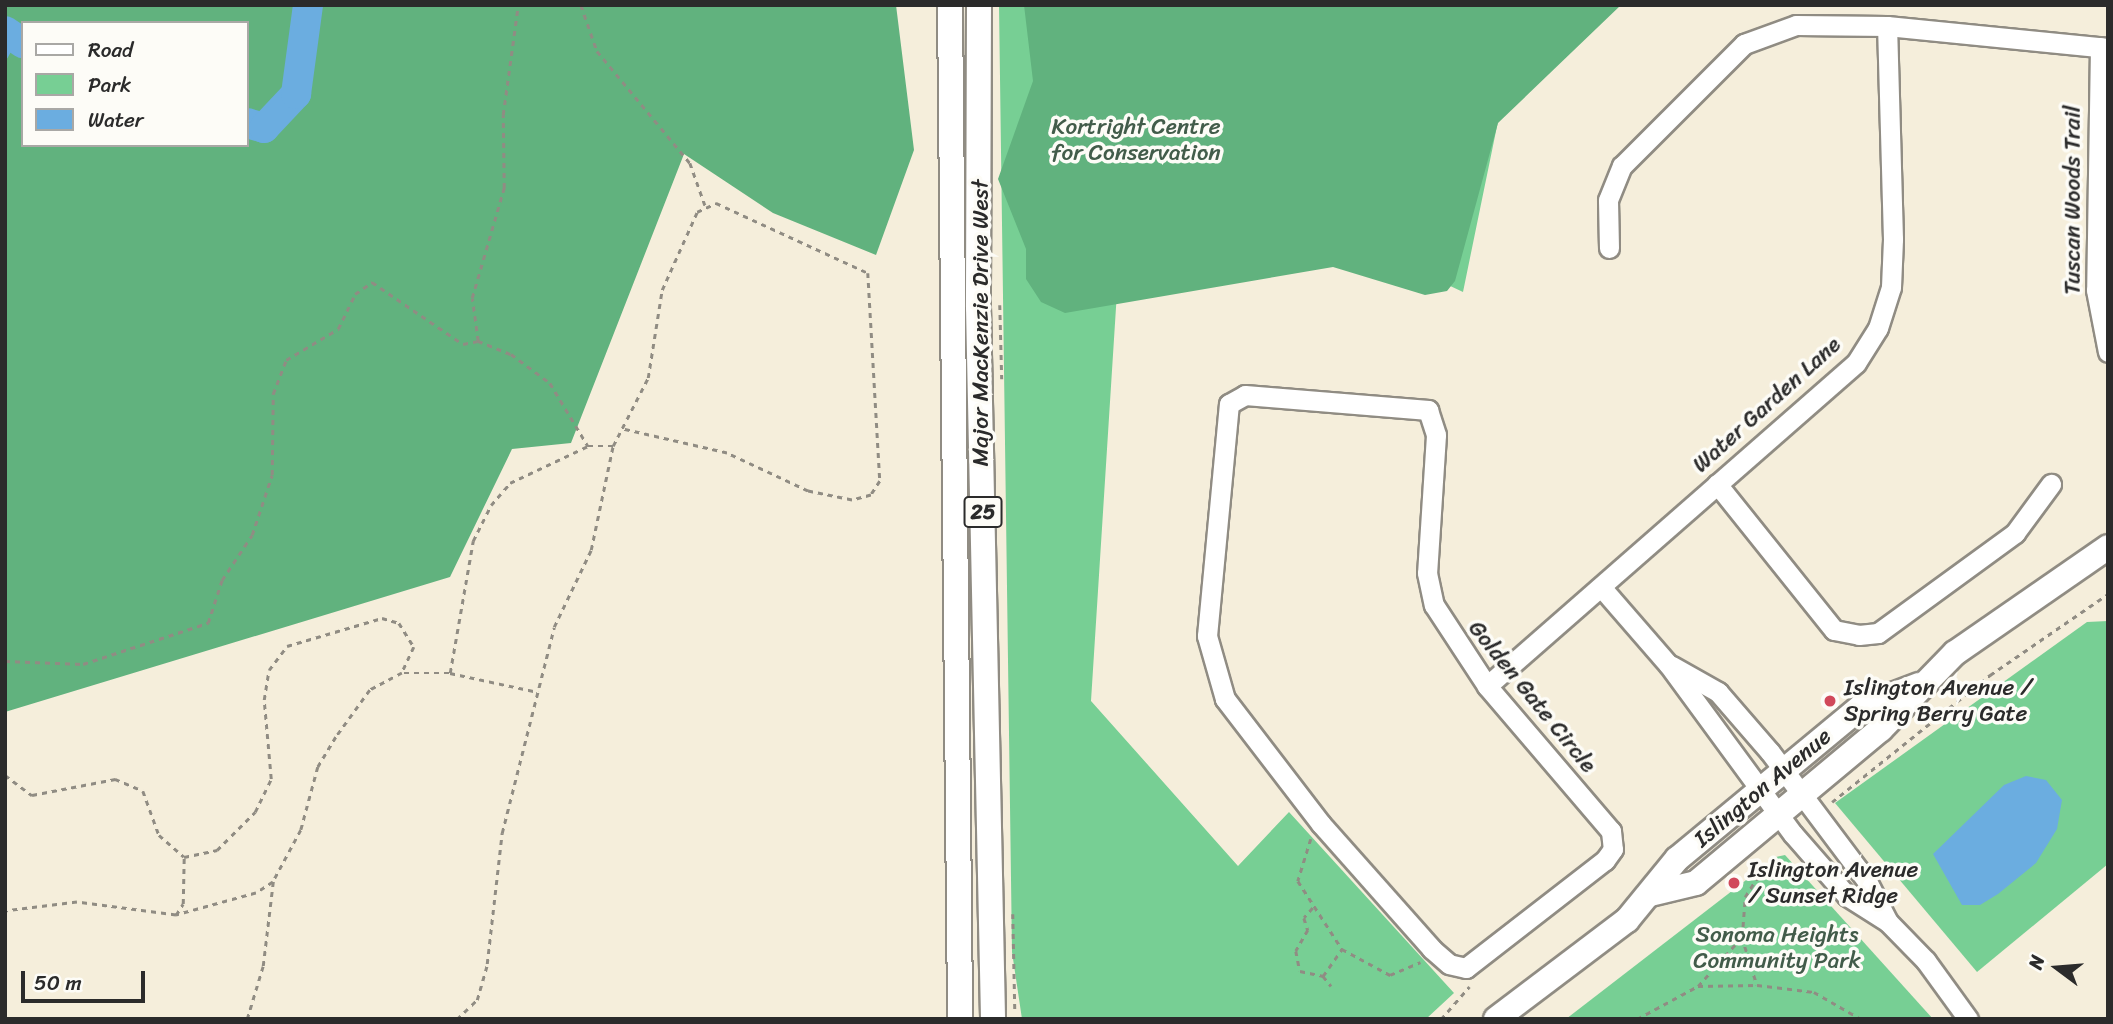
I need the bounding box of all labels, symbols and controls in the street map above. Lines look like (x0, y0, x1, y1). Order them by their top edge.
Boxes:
legend (21, 21, 248, 147)
text: Road (88, 31, 133, 69)
text: Park (88, 66, 131, 104)
text: Water (88, 101, 143, 139)
street label: Tuscan Woods Trail (2059, 105, 2087, 295)
park label: Kortright Centre for Conservation (1051, 113, 1221, 167)
street label: Major MacKenzie Drive West (967, 179, 995, 467)
street label: Water Garden Lane (1687, 331, 1847, 479)
road number: 25 (962, 494, 1004, 530)
street label: Golden Gate Circle (1462, 615, 1602, 779)
place label: Islington Avenue / Spring Berry Gate (1844, 674, 2032, 728)
marker: Islington Avenue / Spring Berry Gate (1822, 693, 1838, 709)
street label: Islington Avenue (1689, 723, 1837, 853)
place label: Islington Avenue / Sunset Ridge (1748, 856, 1918, 910)
marker: Islington Avenue / Sunset Ridge (1726, 875, 1742, 891)
park label: Sonoma Heights Community Park (1693, 921, 1861, 975)
north arrow (2022, 933, 2092, 1003)
text: N (2019, 951, 2054, 973)
scale bar (24, 958, 149, 1002)
text: 50 m (34, 964, 82, 1002)

